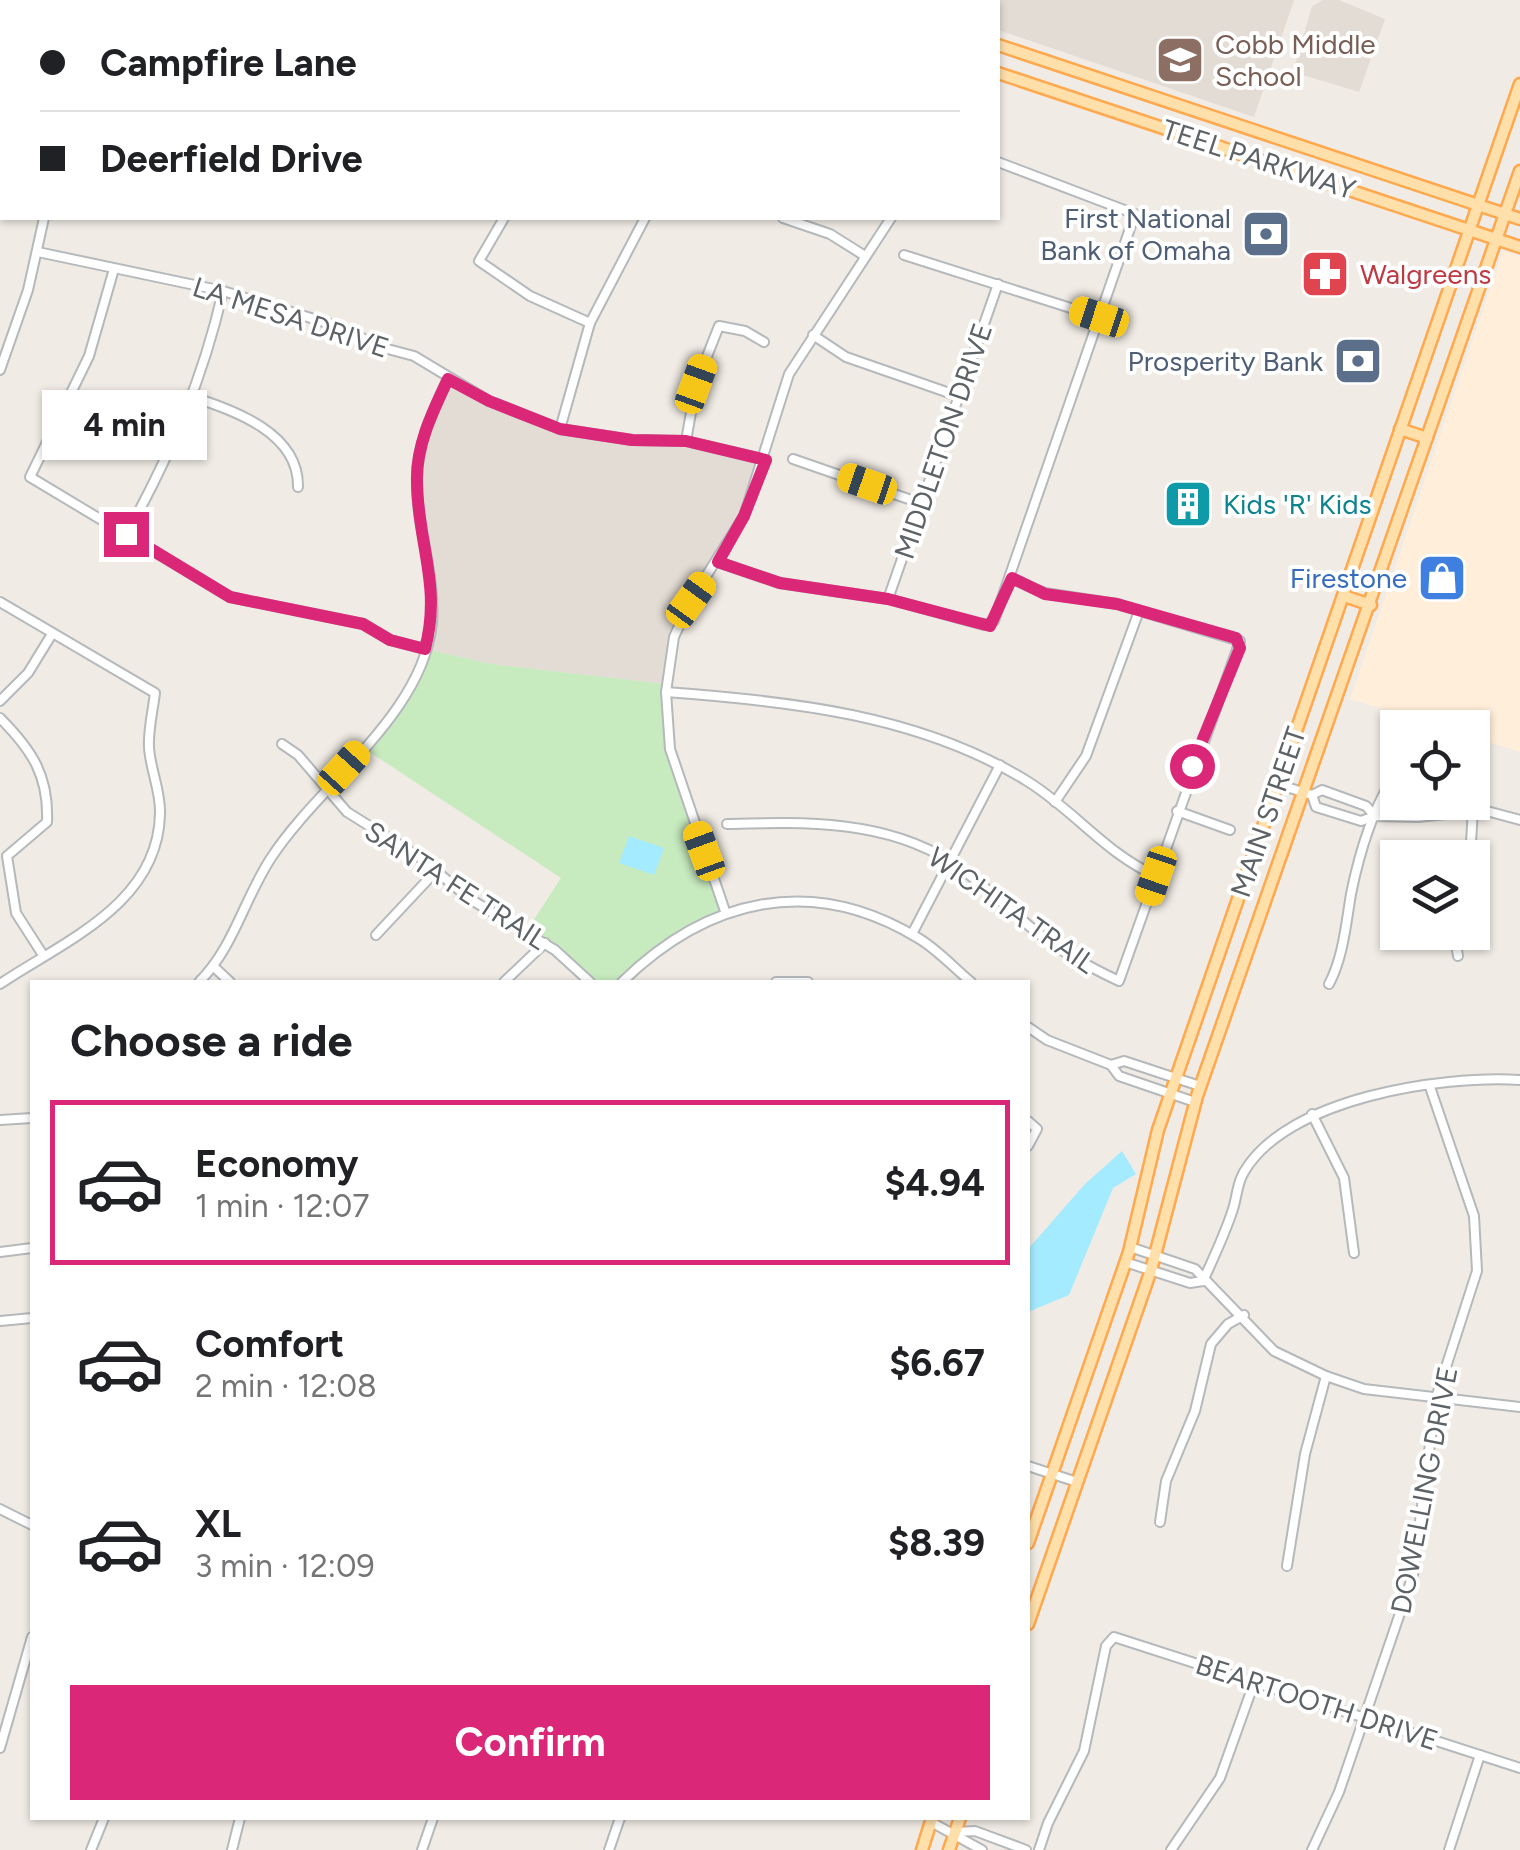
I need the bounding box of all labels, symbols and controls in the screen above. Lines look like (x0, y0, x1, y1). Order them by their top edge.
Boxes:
place label: Cobb Middle School (1215, 27, 1376, 93)
school or university icon: Cobb Middle School (1154, 34, 1206, 86)
text: Campfire Lane (100, 40, 356, 86)
street label: TEEL PARKWAY (1158, 112, 1360, 206)
text: Deerfield Drive (100, 136, 363, 182)
place label: First National Bank of Omaha (1040, 201, 1231, 267)
bank icon: First National Bank of Omaha (1240, 208, 1292, 260)
pharmacy icon: Walgreens (1299, 248, 1351, 300)
place label: Walgreens (1360, 257, 1491, 291)
street label: LA MESA DRIVE (189, 269, 393, 365)
car (1066, 293, 1132, 341)
street label: MIDDLETON DRIVE (887, 319, 999, 563)
bank icon: Prosperity Bank (1332, 335, 1384, 387)
place label: Prosperity Bank (1128, 344, 1323, 378)
car (672, 351, 720, 417)
callout: 4 min (44, 389, 208, 459)
text: 4 min (83, 406, 166, 444)
car (834, 460, 900, 508)
building icon: Kids 'R' Kids (1162, 478, 1214, 530)
place label: Kids 'R' Kids (1223, 487, 1372, 521)
route end (104, 512, 149, 557)
shop icon: Firestone (1416, 552, 1468, 604)
place label: Firestone (1290, 561, 1407, 595)
car (661, 567, 721, 633)
map controls (1380, 710, 1490, 950)
button: locate (1380, 710, 1490, 820)
street label: MAIN STREET (1223, 722, 1313, 902)
car (313, 736, 375, 800)
route start (1170, 744, 1215, 789)
street label: SANTA FE TRAIL (359, 814, 554, 957)
car (680, 818, 728, 884)
street label: WICHITA TRAIL (922, 840, 1103, 981)
button: layers (1380, 840, 1490, 950)
car (1132, 843, 1180, 909)
text: Choose a ride (70, 1013, 352, 1067)
icon: car (75, 1138, 165, 1228)
text: Economy (195, 1141, 358, 1187)
text: $4.94 (884, 1160, 985, 1206)
text: 1 min · 12:07 (195, 1187, 369, 1225)
icon: car (75, 1318, 165, 1408)
text: Comfort (195, 1321, 344, 1367)
text: $6.67 (889, 1340, 985, 1386)
street label: DOWELLING DRIVE (1383, 1363, 1465, 1617)
text: 2 min · 12:08 (195, 1367, 377, 1405)
icon: car (75, 1498, 165, 1588)
text: XL (195, 1501, 241, 1547)
text: $8.39 (888, 1520, 985, 1566)
text: 3 min · 12:09 (195, 1547, 375, 1585)
street label: BEARTOOTH DRIVE (1192, 1647, 1442, 1757)
button: Confirm (70, 1685, 990, 1800)

